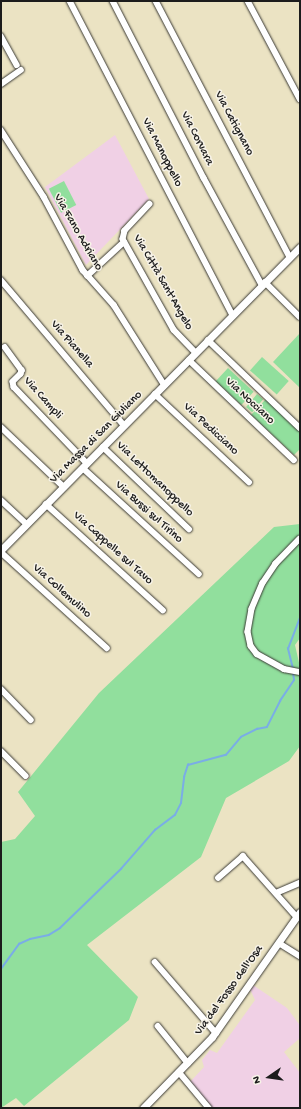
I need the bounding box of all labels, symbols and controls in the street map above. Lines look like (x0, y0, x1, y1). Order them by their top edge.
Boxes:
street label: Via Catignano (210, 89, 256, 159)
street label: Via Corvara (176, 110, 216, 168)
street label: Via Manoppello (138, 116, 184, 190)
street label: Via Fano Adriano (49, 192, 105, 274)
street label: Via Città Sant'Angelo (129, 233, 195, 333)
street label: Via Pianella (46, 318, 96, 372)
street label: Via Campli (19, 375, 65, 423)
street label: Via Nocciano (221, 376, 277, 428)
street label: Via Massa di San Giuliano (48, 389, 146, 487)
street label: Via Pedicciano (179, 401, 241, 459)
street label: Via Lettomanoppello (112, 439, 196, 521)
street label: Via Bussi sul Tirino (111, 479, 185, 547)
street label: Via Cappelle sul Tavo (69, 509, 155, 589)
street label: Via Collemulino (29, 562, 93, 622)
street label: Via del Fosso dell'Osa (193, 943, 267, 1039)
north arrow (249, 1057, 289, 1097)
text: N (251, 1075, 264, 1085)

